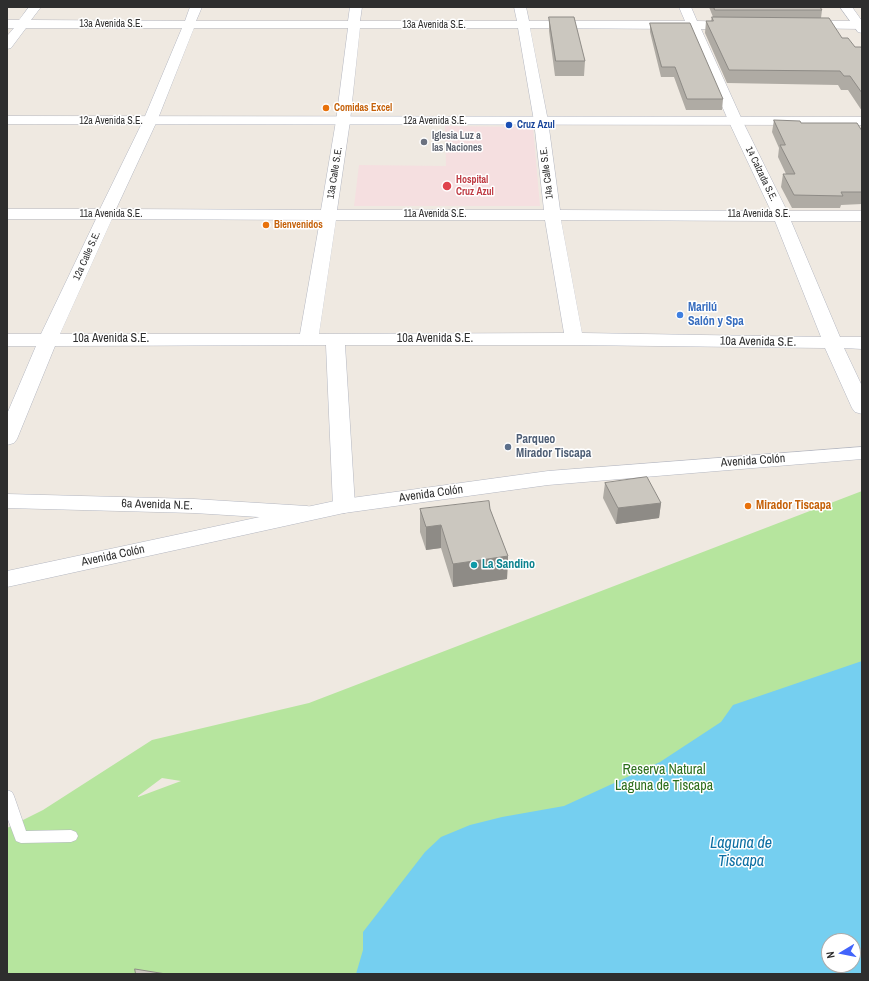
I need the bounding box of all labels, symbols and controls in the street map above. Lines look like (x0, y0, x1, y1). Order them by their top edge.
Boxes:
street label: 13a Avenida S.E. (79, 18, 143, 30)
street label: 13a Avenida S.E. (402, 19, 466, 31)
place label: Comidas Excel (334, 102, 392, 114)
marker: Comidas Excel (321, 103, 331, 113)
street label: 12a Avenida S.E. (79, 115, 143, 127)
street label: 12a Avenida S.E. (403, 115, 467, 127)
place label: Cruz Azul (517, 119, 555, 131)
marker: Cruz Azul (504, 120, 514, 130)
place label: Iglesia Luz a las Naciones (432, 130, 482, 154)
marker: Iglesia Luz a las Naciones (419, 137, 429, 147)
street label: 14 Calzada S.E. (743, 145, 779, 203)
street label: 13a Calle S.E. (325, 146, 345, 200)
street label: 14a Calle S.E. (538, 146, 556, 200)
place label: Hospital Cruz Azul (456, 174, 494, 198)
marker: Hospital Cruz Azul (441, 180, 453, 192)
street label: 11a Avenida S.E. (79, 208, 143, 220)
street label: 11a Avenida S.E. (403, 208, 467, 220)
street label: 11a Avenida S.E. (727, 208, 791, 220)
place label: Bienvenidos (274, 219, 323, 231)
marker: Bienvenidos (261, 220, 271, 230)
street label: 12a Calle S.E. (71, 230, 103, 282)
place label: Marilú Salón y Spa (688, 301, 744, 329)
marker: Marilú Salón y Spa (675, 310, 685, 320)
street label: 10a Avenida S.E. (73, 332, 149, 346)
street label: 10a Avenida S.E. (397, 332, 473, 346)
street label: 10a Avenida S.E. (720, 334, 796, 350)
place label: Parqueo Mirador Tiscapa (516, 433, 591, 461)
marker: Parqueo Mirador Tiscapa (503, 442, 513, 452)
street label: Avenida Colón (720, 452, 786, 470)
street label: Avenida Colón (398, 482, 464, 506)
street label: 6a Avenida N.E. (121, 497, 193, 513)
place label: Mirador Tiscapa (756, 499, 831, 513)
marker: Mirador Tiscapa (743, 501, 753, 511)
street label: Avenida Colón (80, 542, 146, 570)
place label: La Sandino (482, 558, 535, 572)
marker: La Sandino (469, 560, 479, 570)
park label: Reserva Natural Laguna de Tiscapa (615, 762, 713, 794)
water label: Laguna de Tiscapa (710, 834, 772, 872)
north arrow (821, 933, 861, 973)
text: N (823, 950, 838, 959)

